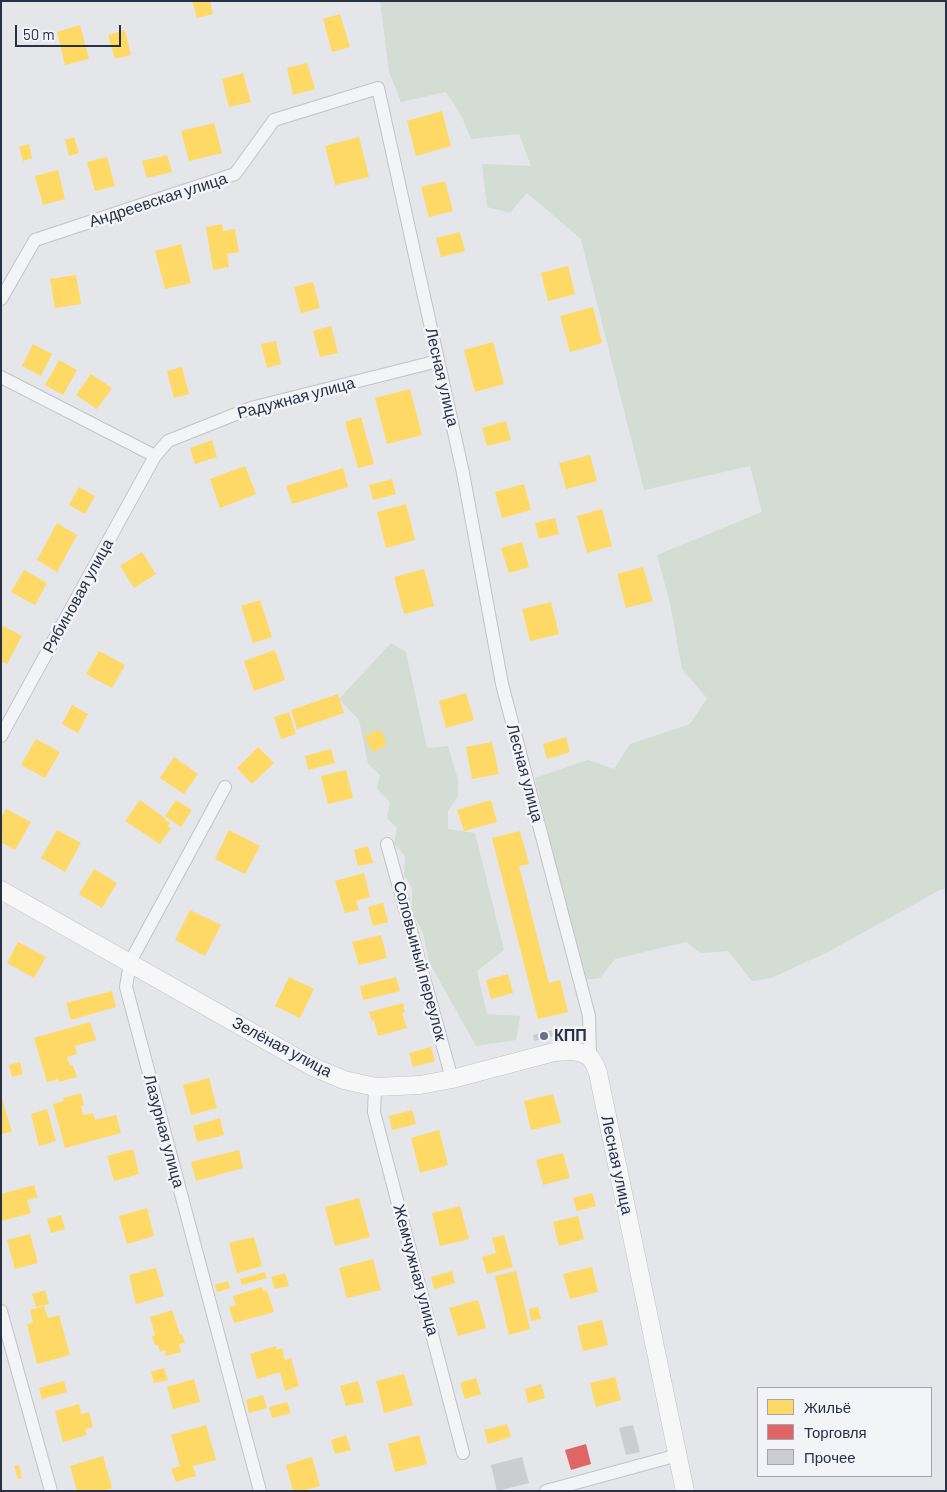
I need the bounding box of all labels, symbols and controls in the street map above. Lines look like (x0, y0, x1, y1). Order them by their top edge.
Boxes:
scale bar (18, 15, 124, 47)
text: 50 m (23, 25, 55, 43)
street label: Андреевская улица (87, 169, 229, 231)
street label: Лесная улица (421, 326, 463, 428)
street label: Радужная улица (235, 373, 357, 423)
street label: Рябиновая улица (39, 535, 117, 657)
street label: Лесная улица (503, 722, 547, 824)
street label: Соловьиный переулок (389, 879, 451, 1043)
street label: Зелёная улица (229, 1013, 335, 1081)
place label: КПП (554, 1026, 587, 1046)
marker: КПП (538, 1030, 550, 1042)
street label: Лазурная улица (140, 1072, 188, 1190)
street label: Лесная улица (597, 1114, 637, 1216)
street label: Жемчужная улица (389, 1202, 443, 1338)
legend (757, 1387, 932, 1477)
text: Жильё (804, 1398, 851, 1416)
text: Торговля (804, 1423, 867, 1441)
text: Прочее (804, 1448, 856, 1466)

